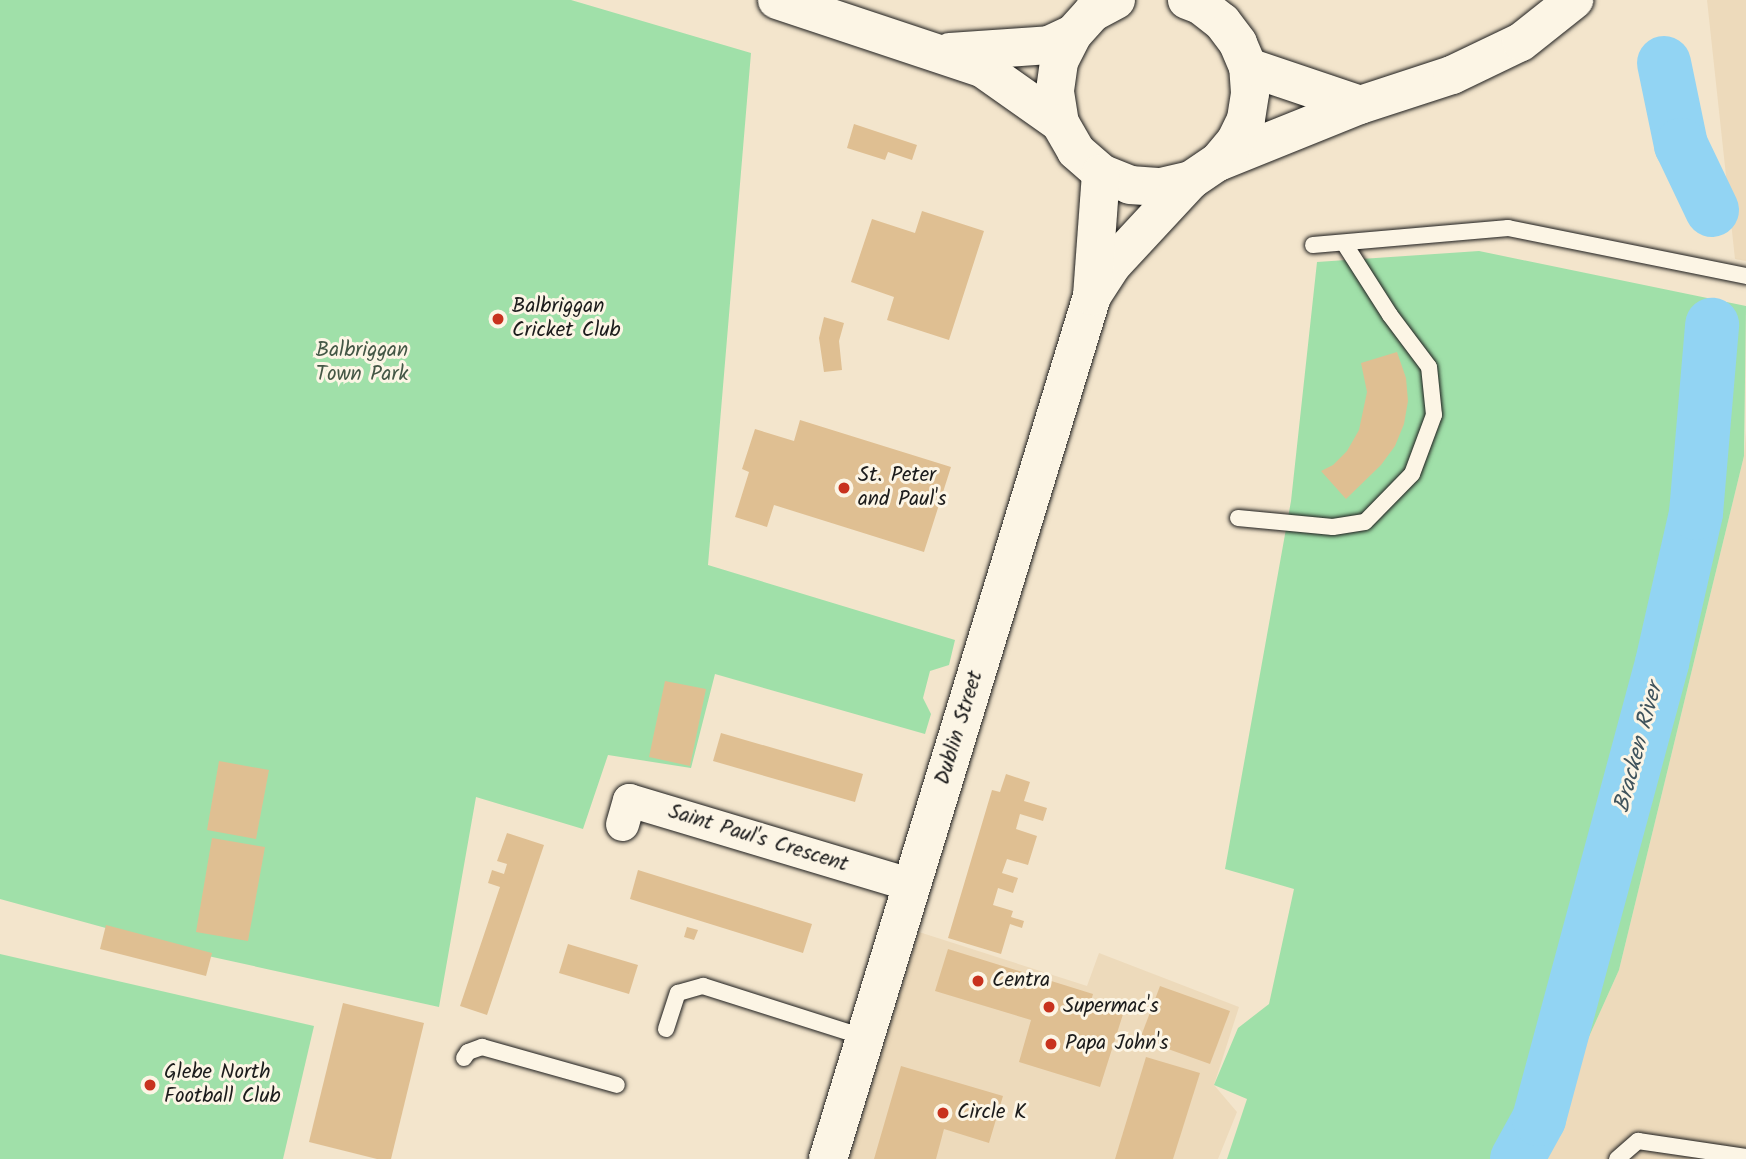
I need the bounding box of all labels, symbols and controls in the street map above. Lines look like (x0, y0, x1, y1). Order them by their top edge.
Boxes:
place label: Balbriggan Cricket Club (512, 294, 621, 344)
marker: Balbriggan Cricket Club (490, 311, 506, 327)
park label: Balbriggan Town Park (316, 338, 408, 388)
place label: St. Peter and Paul's (858, 463, 946, 513)
marker: St. Peter and Paul's (836, 480, 852, 496)
street label: Dublin Street (931, 668, 989, 788)
water label: Bracken River (1609, 680, 1669, 816)
street label: Saint Paul's Crescent (665, 800, 851, 878)
place label: Centra (992, 968, 1050, 994)
marker: Centra (970, 973, 986, 989)
place label: Supermac's (1063, 994, 1159, 1020)
marker: Supermac's (1041, 999, 1057, 1015)
place label: Papa John's (1065, 1031, 1168, 1057)
marker: Papa John's (1043, 1036, 1059, 1052)
place label: Glebe North Football Club (164, 1060, 281, 1110)
marker: Glebe North Football Club (142, 1077, 158, 1093)
place label: Circle K (957, 1100, 1026, 1126)
marker: Circle K (935, 1105, 951, 1121)

